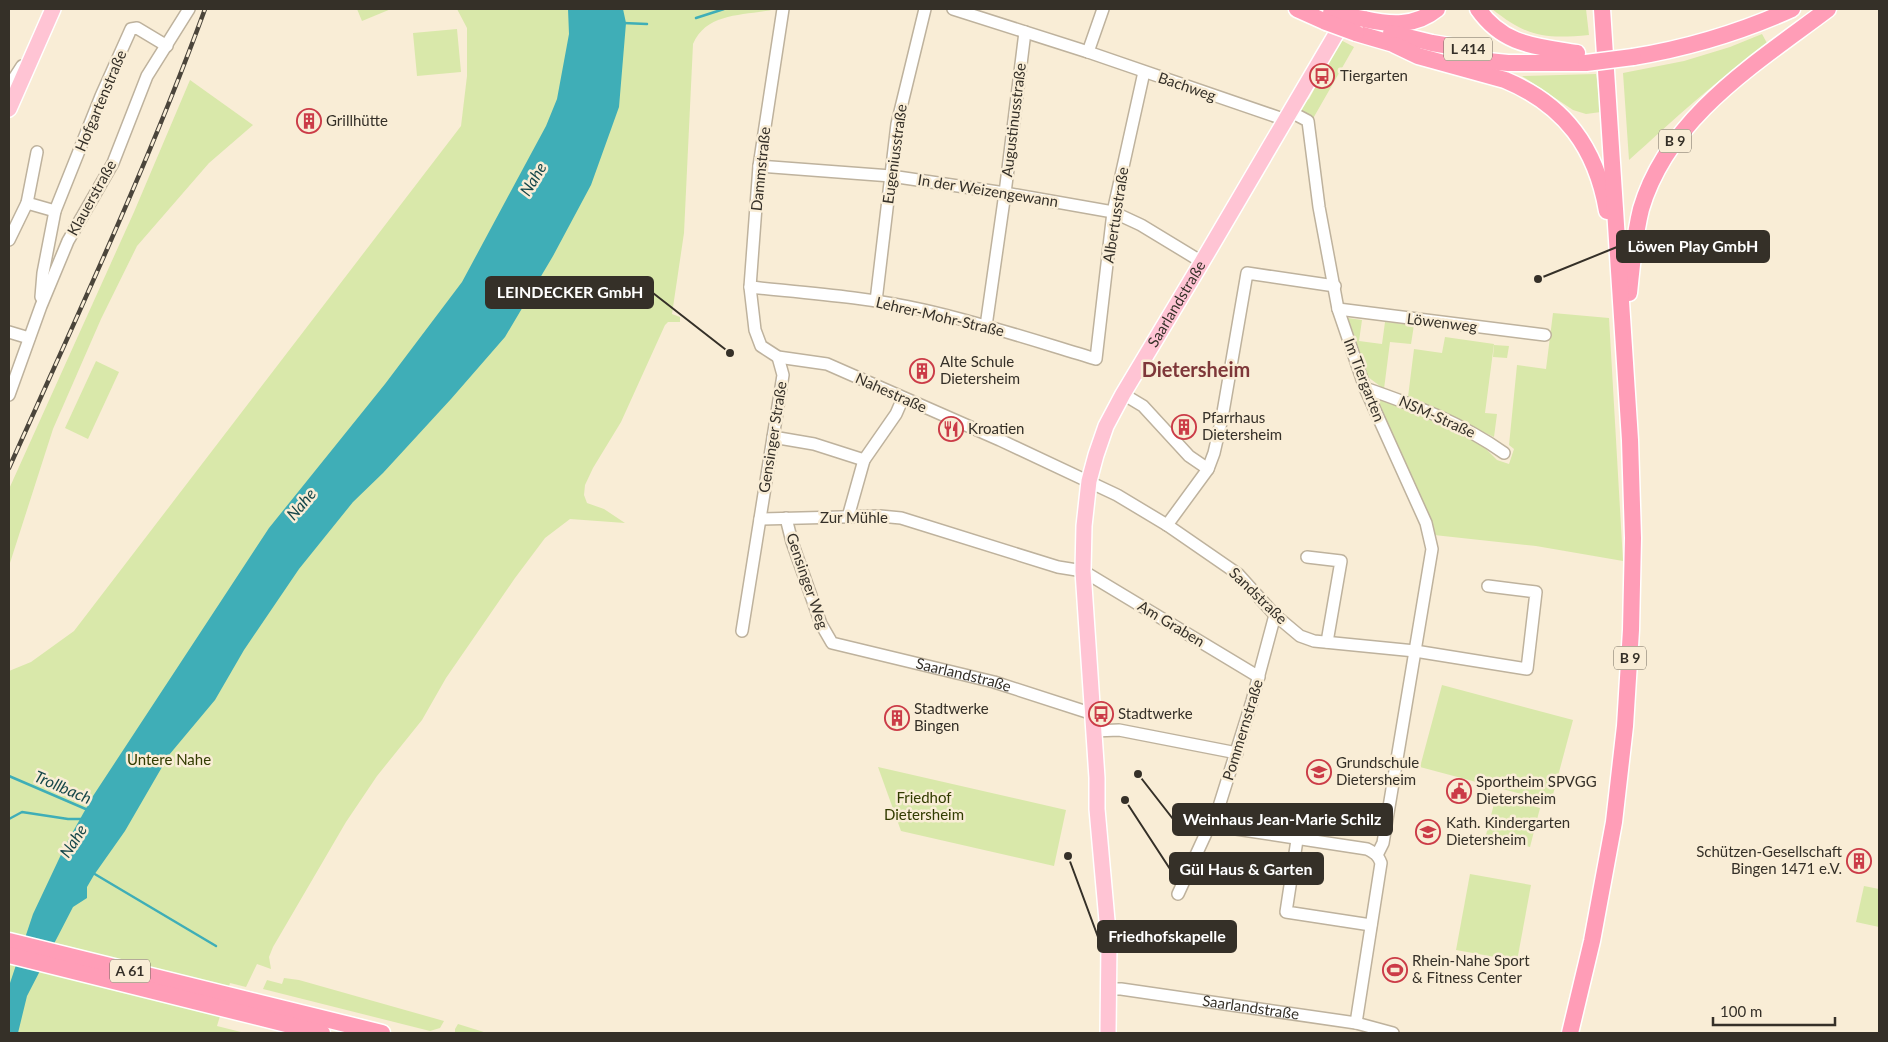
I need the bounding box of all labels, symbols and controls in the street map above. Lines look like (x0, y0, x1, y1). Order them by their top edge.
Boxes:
road number: L 414 (1444, 38, 1492, 61)
street label: Hofgartenstraße (71, 47, 130, 154)
street label: Augustinusstraße (997, 62, 1029, 178)
bus stop icon: Tiergarten (1309, 63, 1335, 89)
place label: Tiergarten (1340, 66, 1408, 84)
street label: Bachweg (1156, 68, 1219, 104)
street label: Eugeniusstraße (878, 103, 910, 205)
building icon: Grillhütte (296, 108, 322, 134)
place label: Grillhütte (326, 111, 388, 129)
street label: Dammstraße (747, 126, 773, 212)
road number: B 9 (1659, 130, 1691, 152)
street label: Klauerstraße (63, 156, 119, 239)
water label: Nahe (515, 158, 550, 199)
street label: Albertusstraße (1099, 165, 1131, 264)
street label: In der Weizengewann (917, 170, 1060, 210)
callout: Löwen Play GmbH (1617, 231, 1769, 262)
text: Löwen Play GmbH (1628, 236, 1758, 255)
street label: Saarlandstraße (1143, 257, 1209, 350)
callout: LEINDECKER GmbH (486, 277, 653, 308)
text: LEINDECKER GmbH (497, 282, 643, 301)
street label: Lehrer-Mohr-Straße (874, 293, 1006, 340)
street label: Löwenweg (1406, 309, 1479, 335)
street label: Im Tiergarten (1341, 335, 1389, 424)
place label: Alte Schule Dietersheim (940, 352, 1020, 387)
district label: Dietersheim (1142, 357, 1250, 381)
building icon: Alte Schule Dietersheim (909, 358, 935, 384)
street label: Nahestraße (853, 368, 930, 416)
street label: Gensinger Straße (754, 380, 790, 494)
street label: NSM-Straße (1396, 391, 1478, 441)
place label: Pfarrhaus Dietersheim (1202, 408, 1282, 443)
building icon: Pfarrhaus Dietersheim (1171, 414, 1197, 440)
restaurant icon: Kroatien (938, 416, 964, 442)
place label: Kroatien (968, 419, 1024, 437)
water label: Nahe (282, 484, 320, 523)
street label: Zur Mühle (820, 508, 888, 526)
street label: Gensinger Weg (783, 530, 833, 631)
street label: Sandstraße (1226, 563, 1291, 627)
street label: Am Graben (1135, 596, 1208, 650)
road number: B 9 (1614, 646, 1646, 670)
street label: Saarlandstraße (914, 654, 1014, 695)
street label: Pommernstraße (1218, 677, 1266, 782)
place label: Stadtwerke Bingen (914, 699, 989, 734)
bus stop icon: Stadtwerke (1088, 701, 1114, 727)
place label: Stadtwerke (1118, 704, 1193, 722)
building icon: Stadtwerke Bingen (884, 705, 910, 731)
park label: Untere Nahe (127, 750, 211, 768)
place label: Grundschule Dietersheim (1336, 753, 1419, 788)
school or university icon: Grundschule Dietersheim (1306, 759, 1332, 785)
water label: Trollbach (32, 766, 95, 807)
place label: Sportheim SPVGG Dietersheim (1476, 772, 1597, 807)
public building icon: Sportheim SPVGG Dietersheim (1446, 778, 1472, 804)
park label: Friedhof Dietersheim (884, 788, 964, 823)
callout: Weinhaus Jean-Marie Schilz (1173, 804, 1392, 835)
text: Weinhaus Jean-Marie Schilz (1183, 809, 1381, 828)
place label: Kath. Kindergarten Dietersheim (1446, 813, 1570, 848)
school or university icon: Kath. Kindergarten Dietersheim (1415, 819, 1441, 845)
water label: Nahe (55, 820, 90, 861)
place label: Schützen-Gesellschaft Bingen 1471 e.V. (1696, 842, 1843, 877)
building icon: Schützen-Gesellschaft Bingen 1471 e.V. (1846, 848, 1872, 874)
callout: Gül Haus & Garten (1170, 853, 1323, 884)
text: Gül Haus & Garten (1179, 859, 1313, 878)
callout: Friedhofskapelle (1098, 921, 1236, 952)
text: Friedhofskapelle (1108, 926, 1226, 945)
place label: Rhein-Nahe Sport & Fitness Center (1412, 951, 1530, 986)
sports icon: Rhein-Nahe Sport & Fitness Center (1382, 957, 1408, 983)
road number: A 61 (110, 959, 150, 982)
street label: Saarlandstraße (1201, 991, 1300, 1023)
scale bar (1713, 994, 1836, 1026)
text: 100 m (1720, 1002, 1762, 1020)

